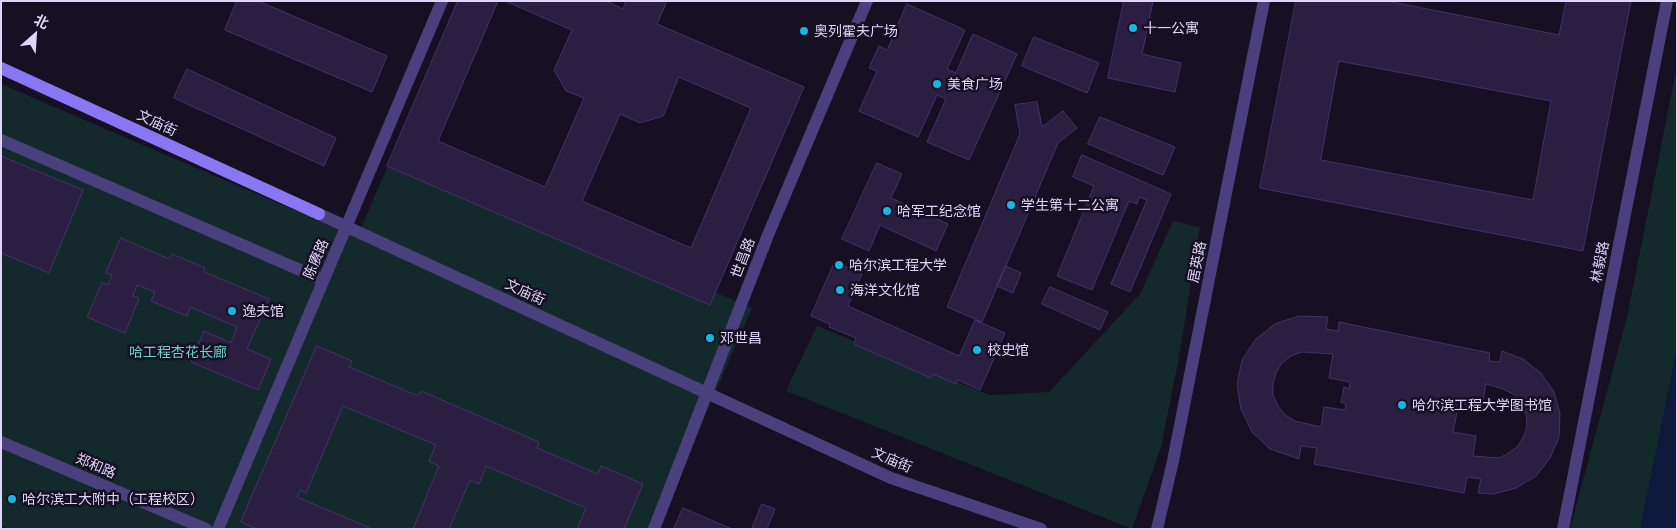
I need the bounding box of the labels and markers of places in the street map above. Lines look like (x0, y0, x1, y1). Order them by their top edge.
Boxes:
place label: 十一公寓 (1143, 20, 1199, 36)
marker: 十一公寓 (1127, 22, 1139, 34)
place label: 奥列霍夫广场 (814, 23, 898, 39)
marker: 奥列霍夫广场 (798, 25, 810, 37)
place label: 美食广场 (947, 76, 1003, 92)
marker: 美食广场 (931, 78, 943, 90)
place label: 学生第十二公寓 (1021, 197, 1119, 213)
marker: 学生第十二公寓 (1005, 199, 1017, 211)
place label: 哈军工纪念馆 (897, 203, 981, 219)
marker: 哈军工纪念馆 (881, 205, 893, 217)
place label: 哈尔滨工程大学 (849, 257, 947, 273)
marker: 哈尔滨工程大学 (833, 259, 845, 271)
place label: 海洋文化馆 (850, 282, 920, 298)
marker: 海洋文化馆 (834, 284, 846, 296)
place label: 逸夫馆 (242, 303, 284, 319)
marker: 逸夫馆 (226, 305, 238, 317)
place label: 邓世昌 (720, 330, 762, 346)
marker: 邓世昌 (704, 332, 716, 344)
place label: 校史馆 (987, 342, 1029, 358)
marker: 校史馆 (971, 344, 983, 356)
place label: 哈尔滨工程大学图书馆 (1412, 397, 1552, 413)
marker: 哈尔滨工程大学图书馆 (1396, 399, 1408, 411)
place label: 哈尔滨工大附中（工程校区） (22, 491, 204, 507)
marker: 哈尔滨工大附中（工程校区） (6, 493, 18, 505)

